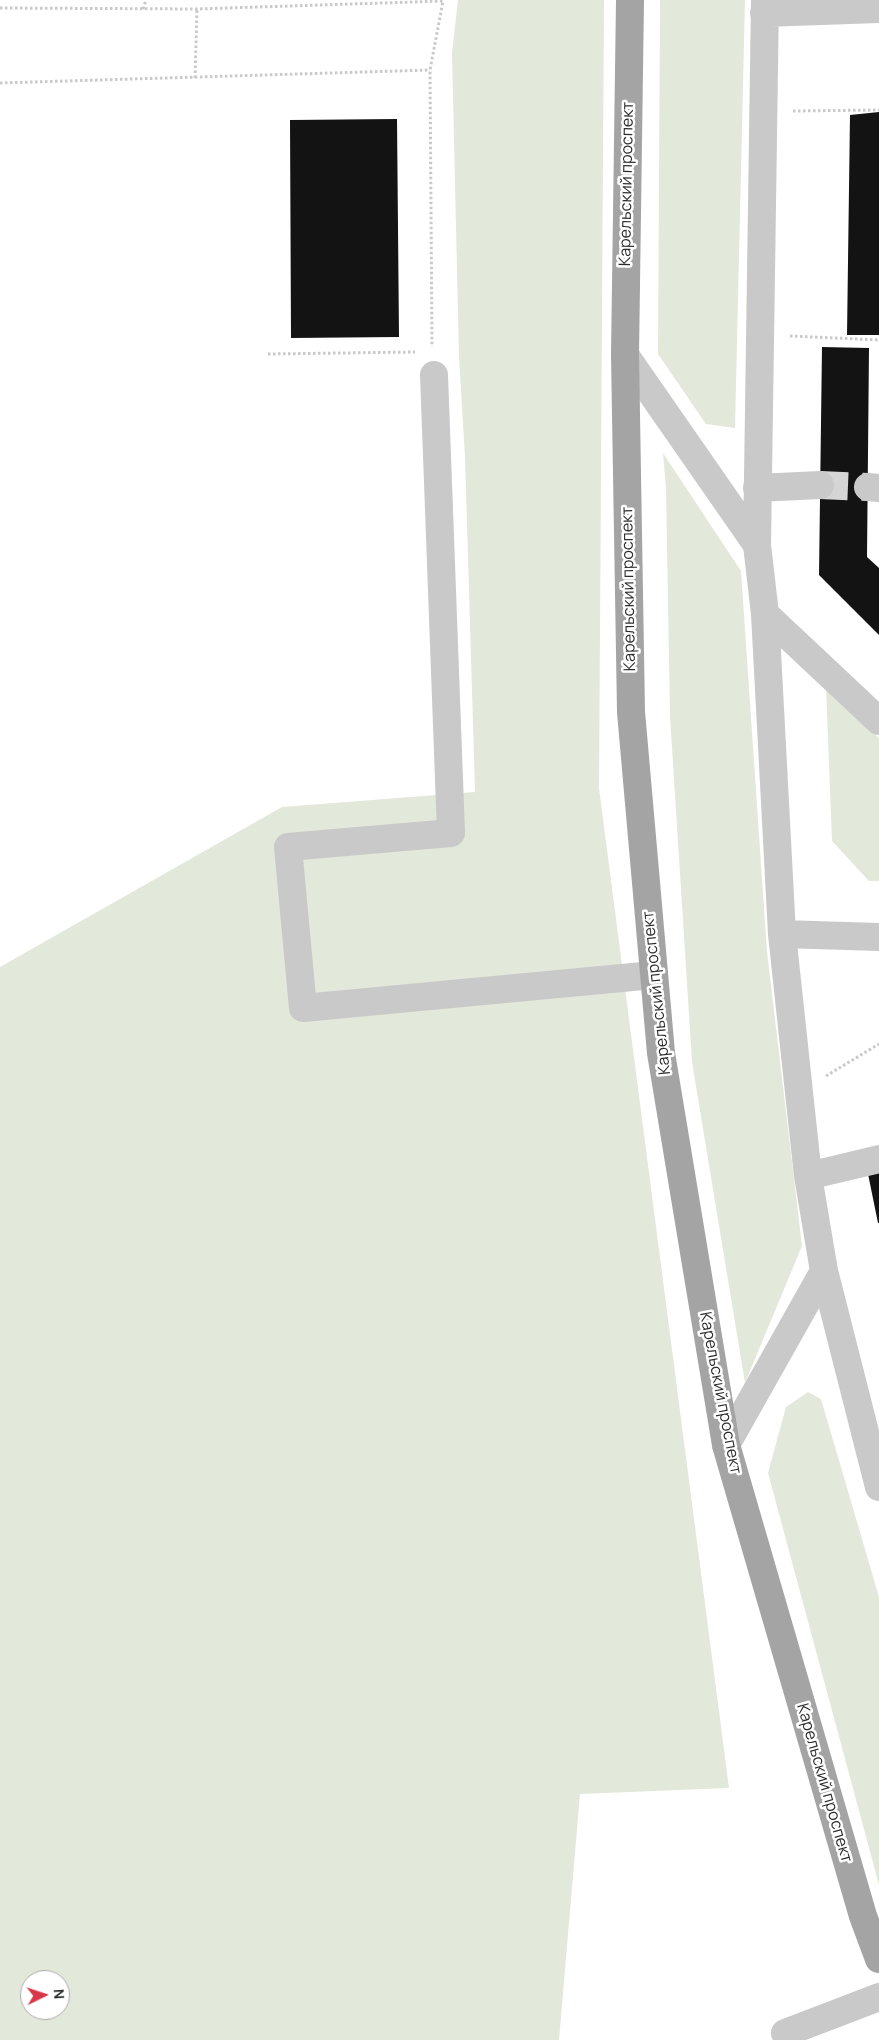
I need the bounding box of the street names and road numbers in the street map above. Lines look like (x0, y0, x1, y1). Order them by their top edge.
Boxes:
street label: Карельский проспект (616, 102, 638, 266)
street label: Карельский проспект (618, 507, 640, 671)
street label: Карельский проспект (639, 910, 675, 1076)
street label: Карельский проспект (695, 1310, 745, 1476)
street label: Карельский проспект (792, 1701, 856, 1865)

